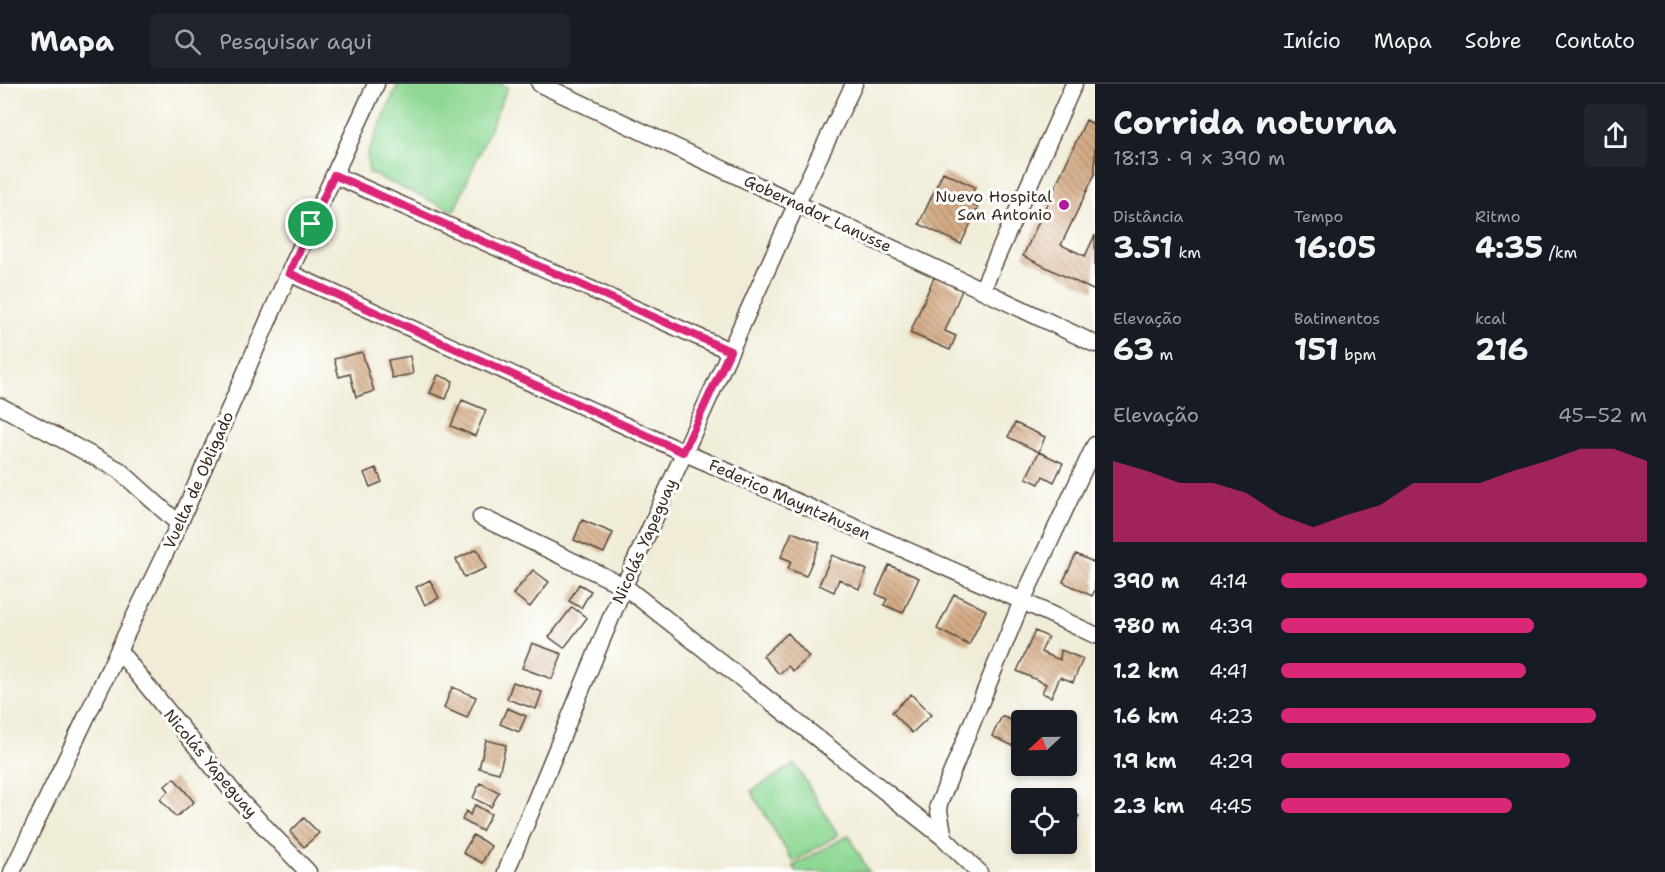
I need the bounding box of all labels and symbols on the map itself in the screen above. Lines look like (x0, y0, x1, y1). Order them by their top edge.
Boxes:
street label: Gobernador Lanusse (741, 170, 895, 257)
place label: Nuevo Hospital San Antonio (935, 186, 1052, 225)
pin (285, 198, 336, 249)
marker: Nuevo Hospital San Antonio (1057, 198, 1071, 212)
street label: Vuelta de Obligado (159, 408, 238, 552)
street label: Federico Mayntzhusen (706, 454, 874, 545)
street label: Nicolás Yapeguay (607, 475, 682, 607)
street label: Nicolás Yapeguay (159, 705, 262, 822)
north arrow (1011, 710, 1077, 776)

